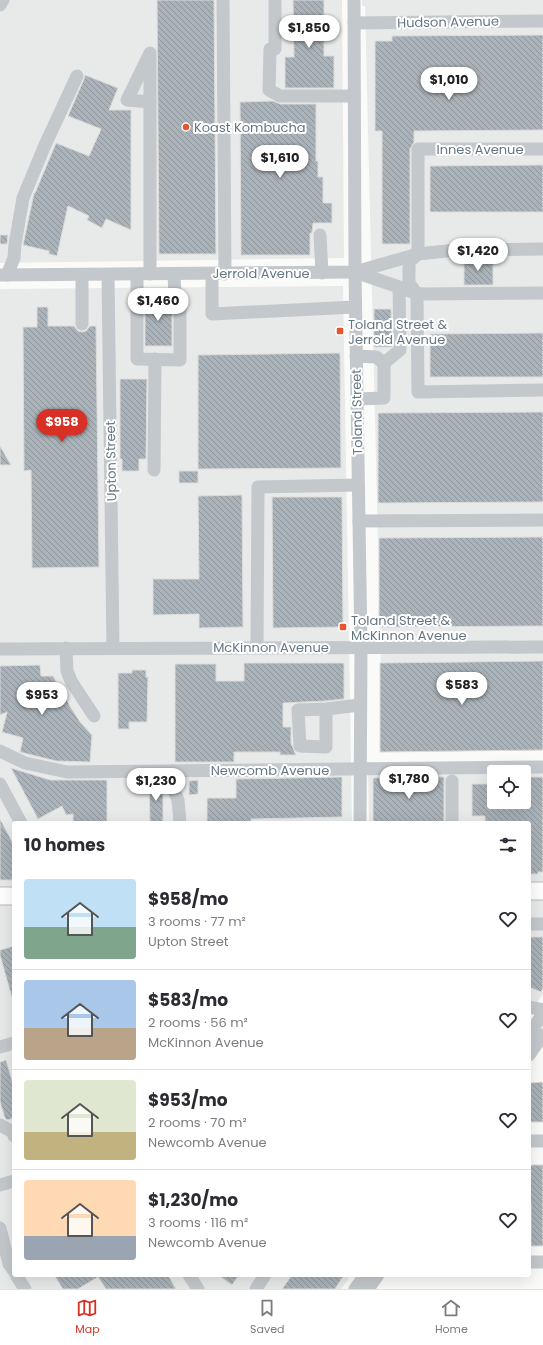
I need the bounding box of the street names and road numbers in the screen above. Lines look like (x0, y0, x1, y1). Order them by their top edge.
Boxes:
street label: Hudson Avenue (397, 12, 499, 32)
street label: Innes Avenue (437, 140, 523, 159)
street label: Jerrold Avenue (212, 264, 310, 283)
street label: Toland Street (347, 369, 367, 455)
street label: Upton Street (101, 420, 121, 501)
street label: McKinnon Avenue (213, 638, 329, 657)
street label: Newcomb Avenue (211, 761, 329, 780)

